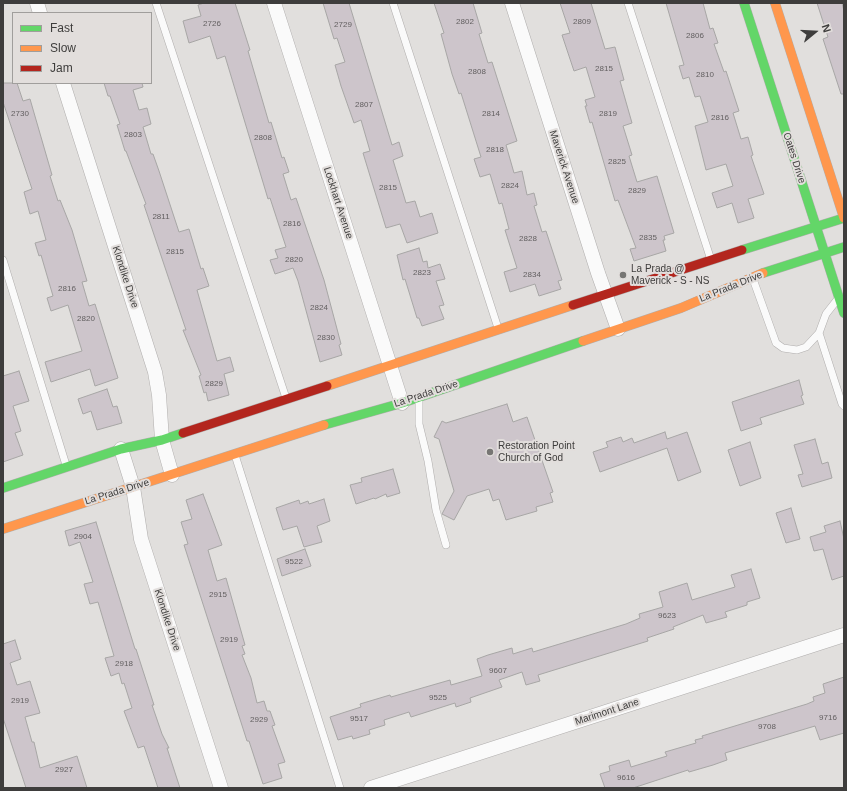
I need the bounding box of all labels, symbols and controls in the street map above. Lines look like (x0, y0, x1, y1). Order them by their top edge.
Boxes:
legend (12, 12, 152, 84)
north arrow (795, 12, 835, 52)
house number: 2802 (456, 17, 474, 27)
house number: 2809 (573, 17, 591, 27)
house number: 2726 (203, 19, 221, 29)
house number: 2729 (334, 20, 352, 30)
text: Fast (50, 21, 73, 35)
text: N (819, 23, 833, 34)
house number: 2806 (686, 31, 704, 41)
text: Slow (50, 41, 76, 55)
text: Jam (50, 61, 73, 75)
house number: 2815 (595, 64, 613, 74)
house number: 2808 (468, 67, 486, 77)
house number: 2810 (696, 70, 714, 80)
house number: 2807 (355, 100, 373, 110)
house number: 2730 (11, 109, 29, 119)
house number: 2814 (482, 109, 500, 119)
house number: 2819 (599, 109, 617, 119)
house number: 2816 (711, 113, 729, 123)
street label: Maverick Avenue (546, 129, 582, 205)
house number: 2803 (124, 130, 142, 140)
street label: Oates Drive (780, 131, 808, 185)
house number: 2808 (254, 133, 272, 143)
house number: 2818 (486, 145, 504, 155)
house number: 2825 (608, 157, 626, 167)
street label: Lockhart Avenue (321, 166, 355, 240)
house number: 2824 (501, 181, 519, 191)
house number: 2815 (379, 183, 397, 193)
house number: 2829 (628, 186, 646, 196)
house number: 2811 (152, 212, 170, 222)
house number: 2816 (283, 219, 301, 229)
house number: 2835 (639, 233, 657, 243)
house number: 2828 (519, 234, 537, 244)
street label: Klondike Drive (109, 244, 141, 310)
house number: 2815 (166, 247, 184, 257)
house number: 2820 (285, 255, 303, 265)
place label: La Prada @ Maverick - S - NS (631, 263, 709, 286)
house number: 2823 (413, 268, 431, 278)
street label: La Prada Drive (698, 269, 764, 305)
house number: 2834 (523, 270, 541, 280)
marker: La Prada @ Maverick - S - NS (618, 270, 628, 280)
house number: 2816 (58, 284, 76, 294)
house number: 2824 (310, 303, 328, 313)
house number: 2820 (77, 314, 95, 324)
house number: 2830 (317, 333, 335, 343)
street label: La Prada Drive (392, 378, 460, 410)
house number: 2829 (205, 379, 223, 389)
place label: Restoration Point Church of God (498, 440, 575, 464)
marker: Restoration Point Church of God (485, 447, 495, 457)
street label: La Prada Drive (83, 477, 151, 507)
house number: 2904 (74, 532, 92, 542)
house number: 9522 (285, 557, 303, 567)
street label: Klondike Drive (151, 587, 183, 653)
house number: 2915 (209, 590, 227, 600)
house number: 9623 (658, 611, 676, 621)
house number: 2919 (220, 635, 238, 645)
house number: 2918 (115, 659, 133, 669)
house number: 9607 (489, 666, 507, 676)
house number: 9525 (429, 693, 447, 703)
house number: 2919 (11, 696, 29, 706)
street label: Marimont Lane (573, 696, 641, 728)
house number: 9716 (819, 713, 837, 723)
house number: 9517 (350, 714, 368, 724)
house number: 2929 (250, 715, 268, 725)
house number: 9708 (758, 722, 776, 732)
house number: 2927 (55, 765, 73, 775)
house number: 9616 (617, 773, 635, 783)

